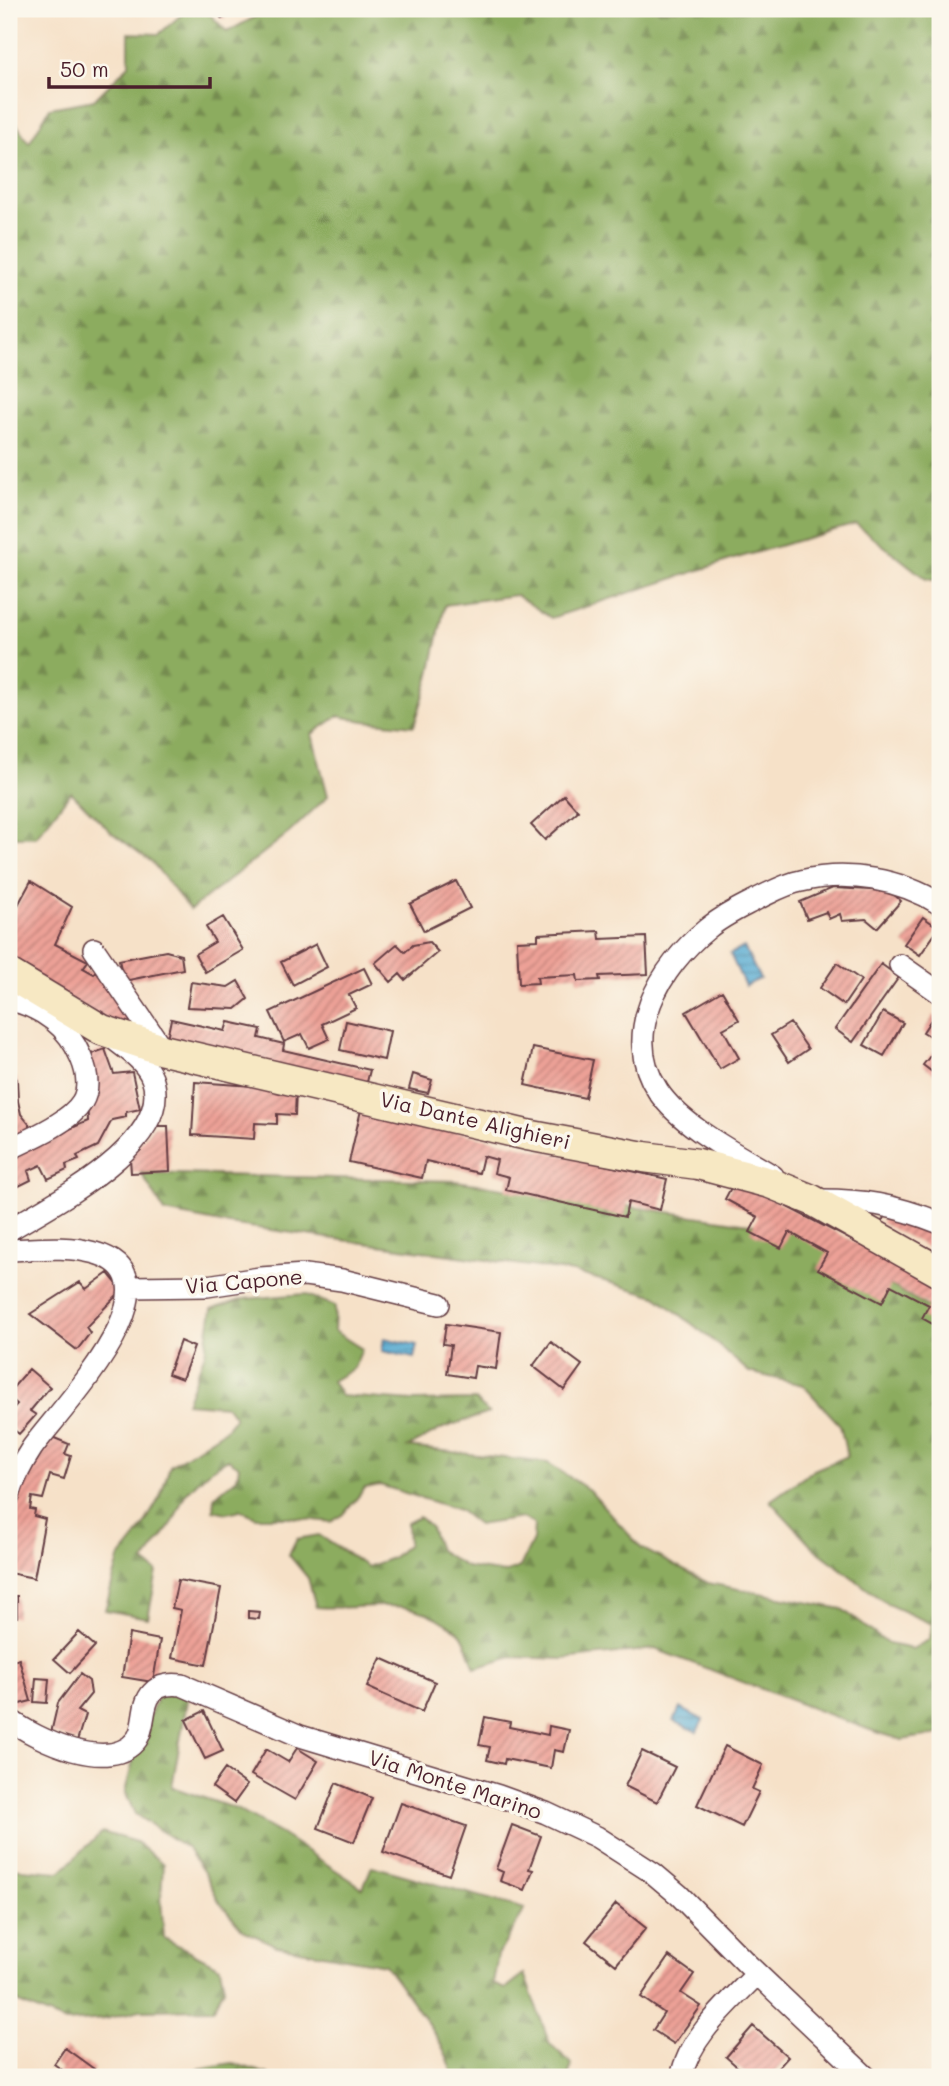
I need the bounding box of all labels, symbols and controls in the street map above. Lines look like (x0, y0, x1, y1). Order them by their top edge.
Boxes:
scale bar (49, 46, 210, 90)
text: 50 m (60, 55, 109, 82)
street label: Via Dante Alighieri (378, 1085, 573, 1155)
street label: Via Capone (184, 1262, 304, 1299)
street label: Via Monte Marino (366, 1743, 545, 1824)

